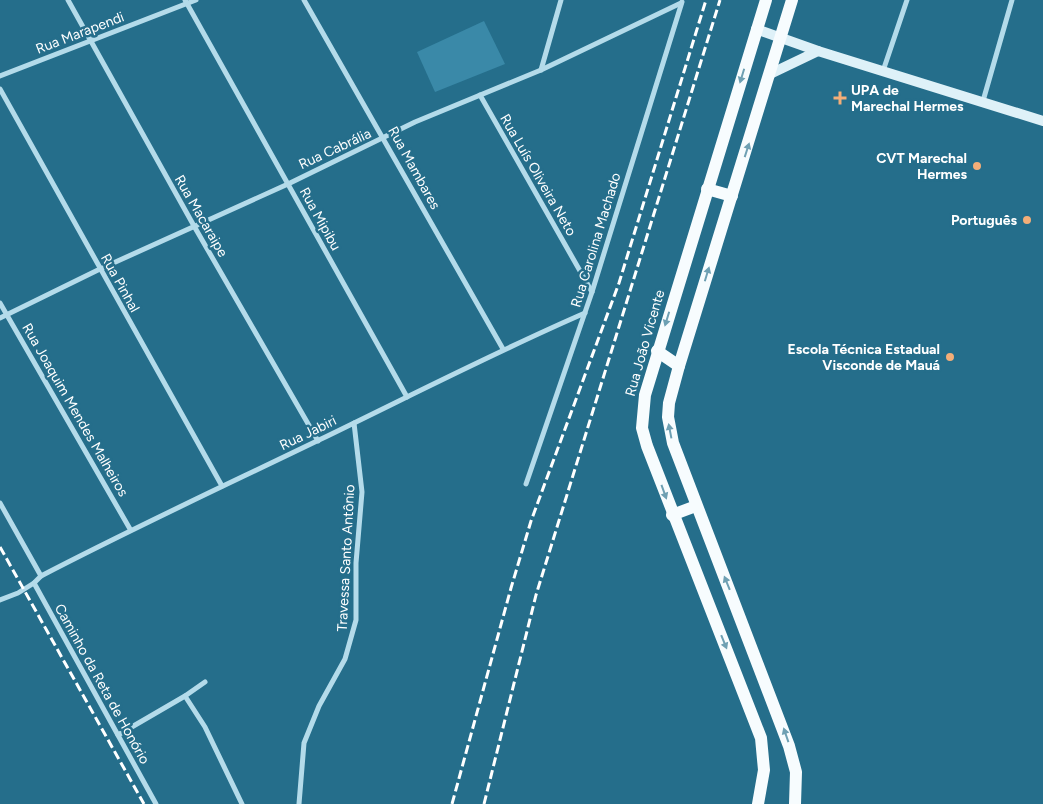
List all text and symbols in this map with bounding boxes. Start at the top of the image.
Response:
street label: Rua Marapendi [33,8,127,58]
one-way arrow [737,69,745,84]
place label: UPA de Marechal Hermes [851,82,964,115]
marker: UPA de Marechal Hermes [833,91,847,105]
street label: Rua Luís Oliveira Neto [496,111,580,239]
street label: Rua Mambares [384,124,444,212]
street label: Rua Cabrália [296,125,374,173]
one-way arrow [743,142,751,157]
place label: CVT Marechal Hermes [876,150,967,183]
marker: CVT Marechal Hermes [971,160,983,172]
street label: Rua Carolina Machado [567,171,625,309]
street label: Rua Macaraipe [171,172,232,260]
street label: Rua Mipibu [296,184,344,254]
place label: Português [951,212,1017,229]
marker: Português [1021,214,1033,226]
street label: Rua Pinhal [97,251,143,315]
one-way arrow [704,267,712,282]
street label: Rua João Vicente [622,287,668,398]
one-way arrow [663,311,671,326]
street label: Rua Joaquim Mendes Malheiros [18,320,132,500]
place label: Escola Técnica Estadual Visconde de Mauá [788,341,940,374]
marker: Escola Técnica Estadual Visconde de Mauá [944,351,956,363]
street label: Rua Jabiri [277,412,339,454]
one-way arrow [666,423,674,439]
street label: Travessa Santo Antônio [334,484,358,632]
one-way arrow [661,484,668,499]
one-way arrow [722,576,730,590]
street label: Caminho da Reta de Honório [51,601,153,767]
one-way arrow [721,635,728,650]
one-way arrow [781,727,789,742]

